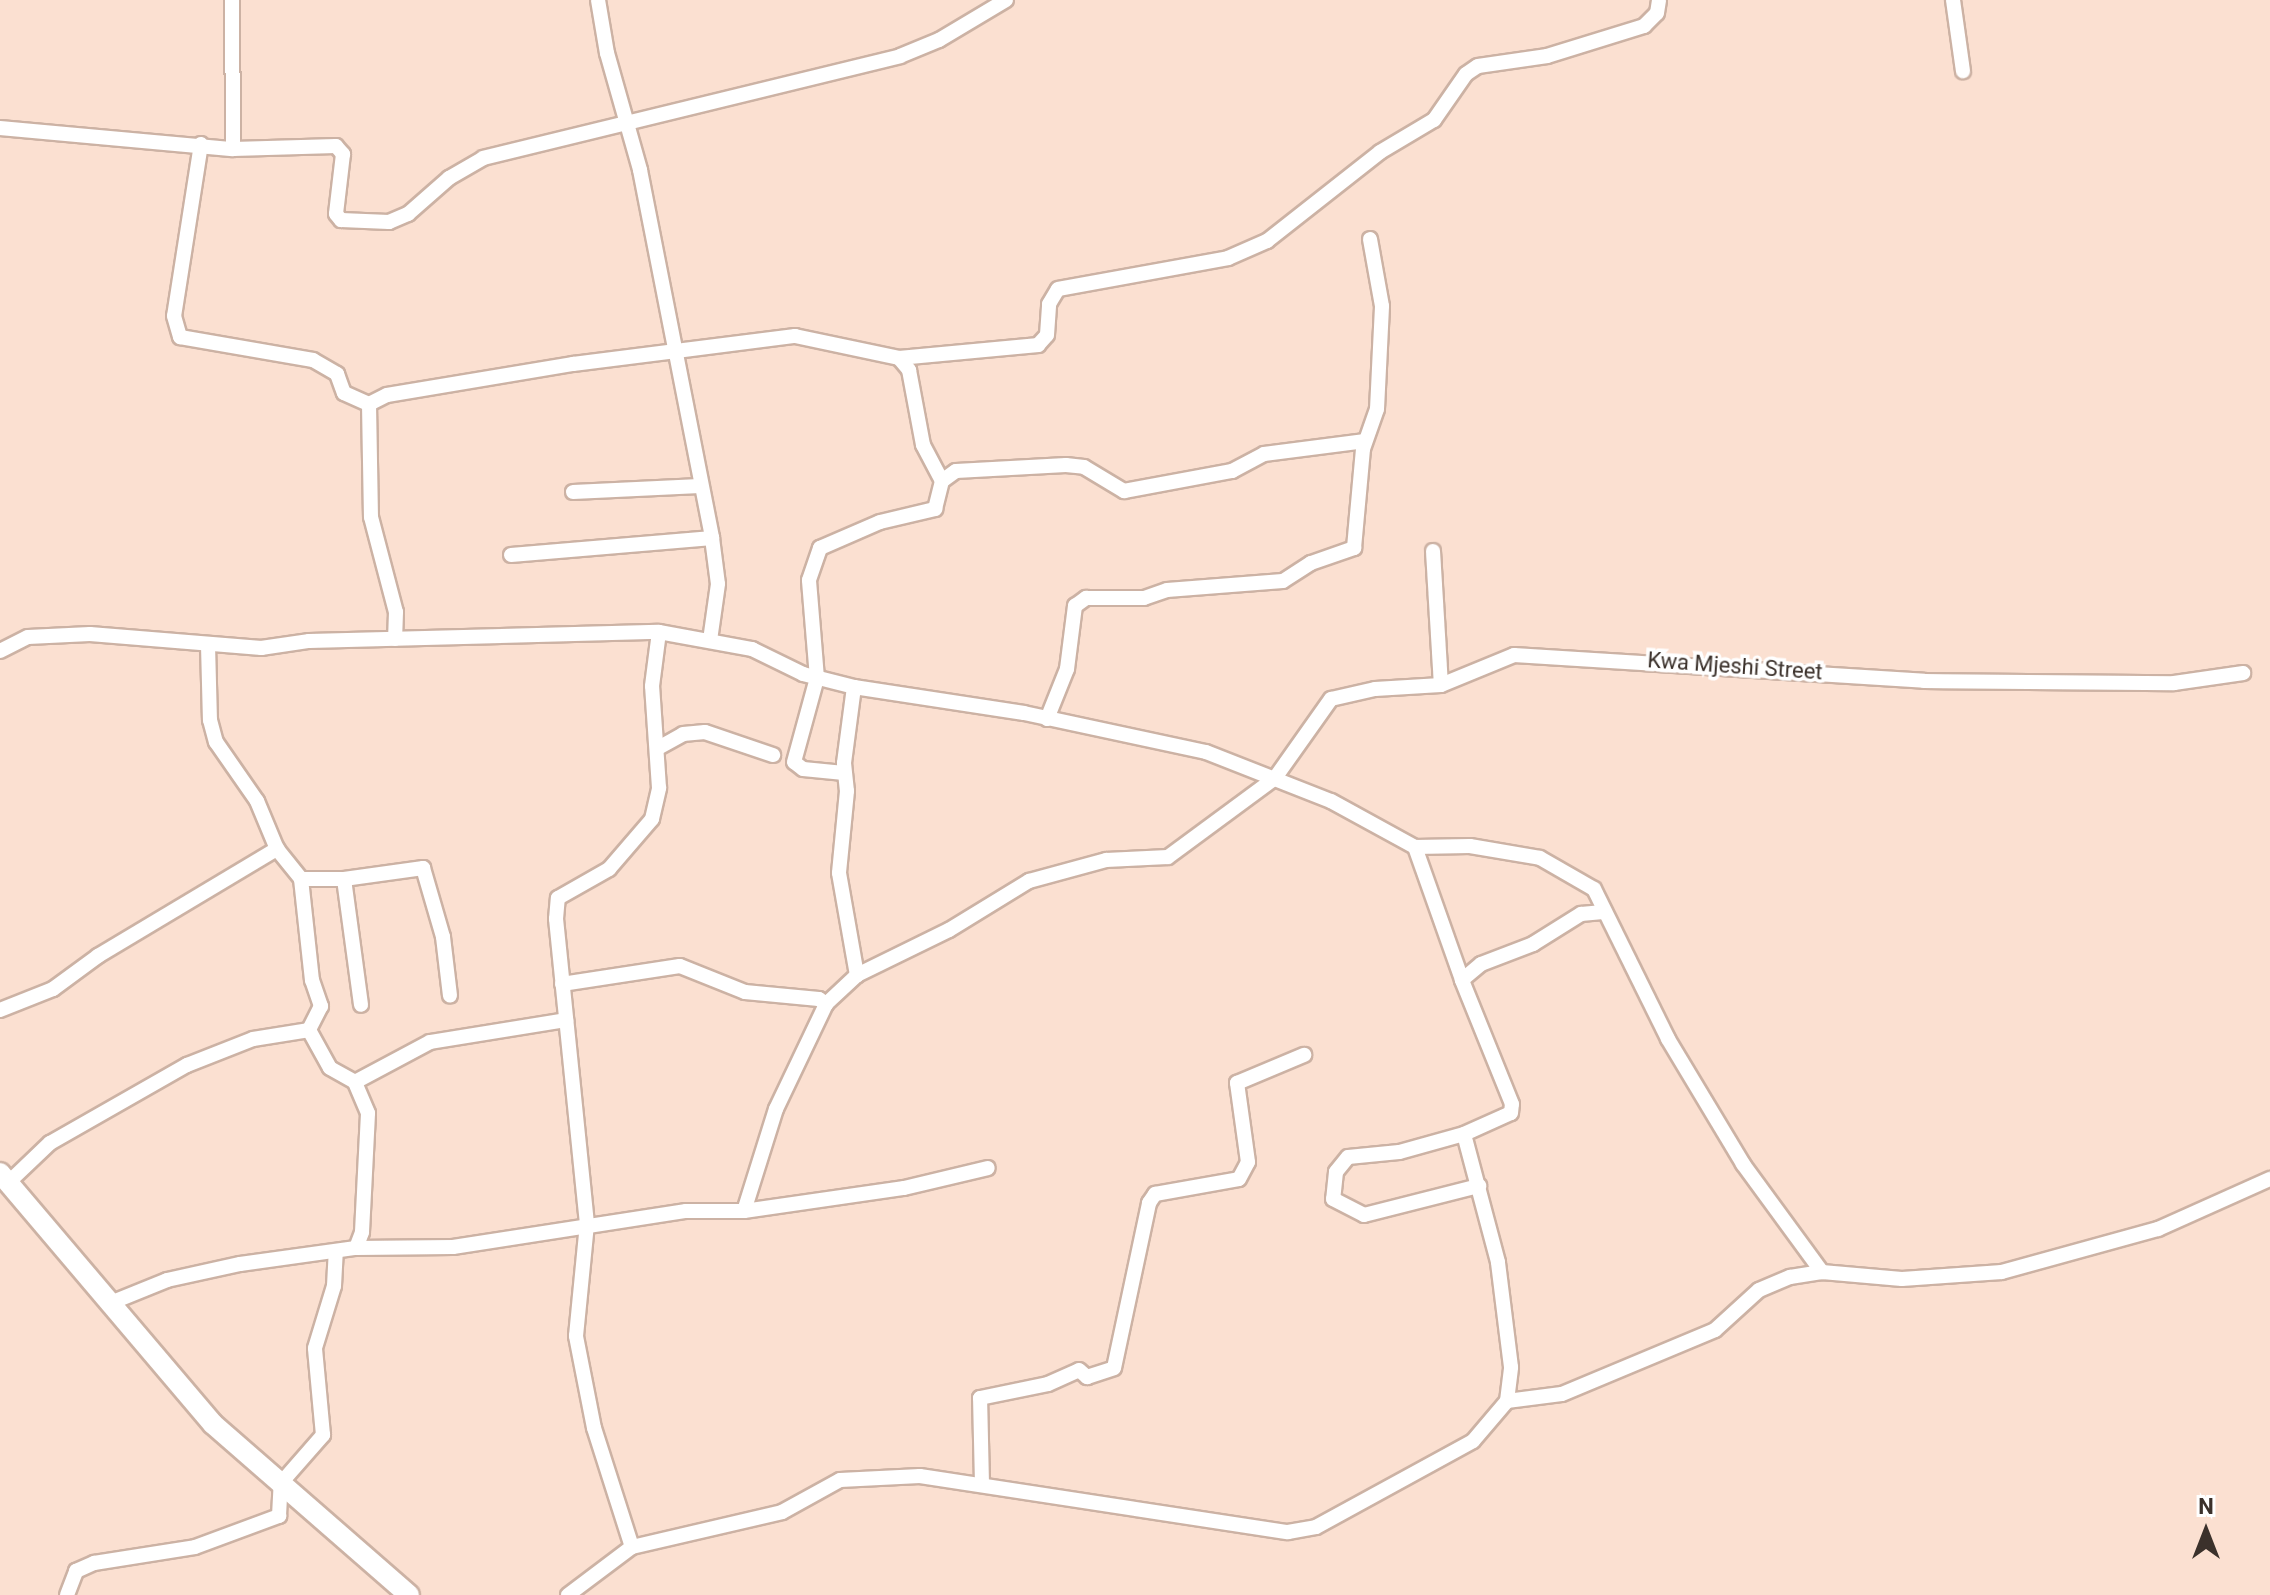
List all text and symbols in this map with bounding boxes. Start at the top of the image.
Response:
street label: Kwa Mjeshi Street [1647,647,1823,685]
north arrow [2166,1491,2246,1571]
text: N [2198,1494,2214,1519]

